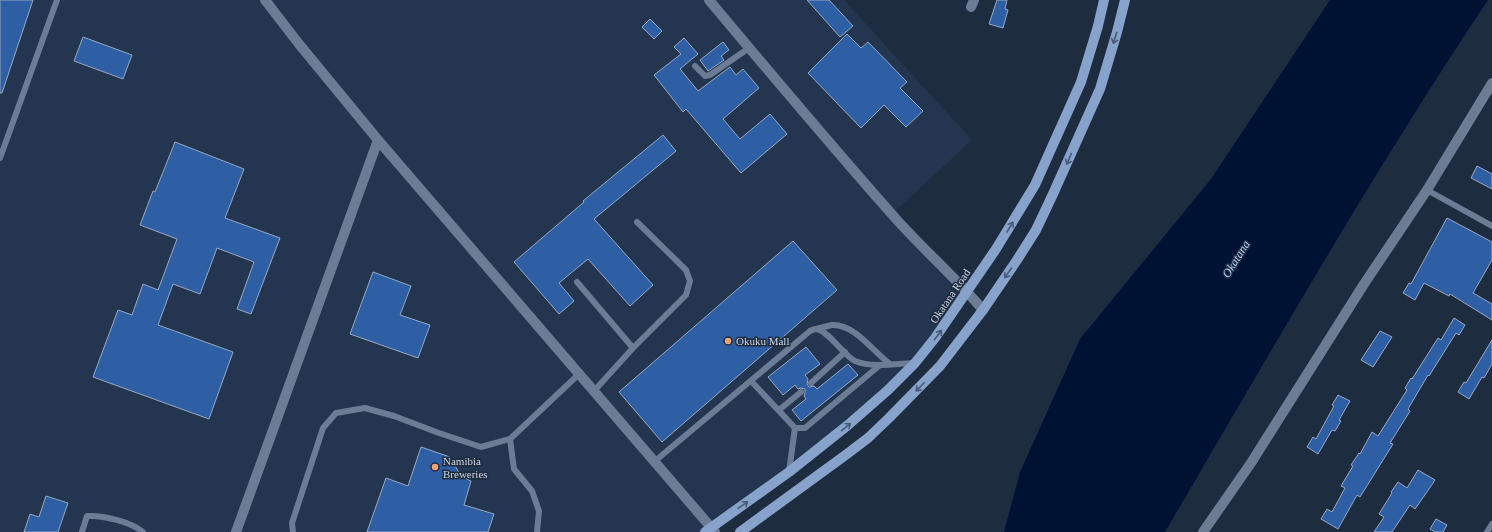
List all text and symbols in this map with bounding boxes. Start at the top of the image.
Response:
one-way arrow [1111,31,1118,44]
one-way arrow [1065,153,1072,165]
one-way arrow [1006,221,1014,233]
water label: Okatana [1219,238,1253,280]
street label: Okatana Road [928,266,973,325]
one-way arrow [1003,268,1012,279]
one-way arrow [934,329,942,340]
place label: Okuku Mall [736,335,789,347]
marker: Okuku Mall [723,336,733,346]
one-way arrow [915,382,925,392]
one-way arrow [841,422,852,431]
place label: Namibia Breweries [443,455,488,480]
marker: Namibia Breweries [430,462,440,472]
one-way arrow [737,501,748,509]

